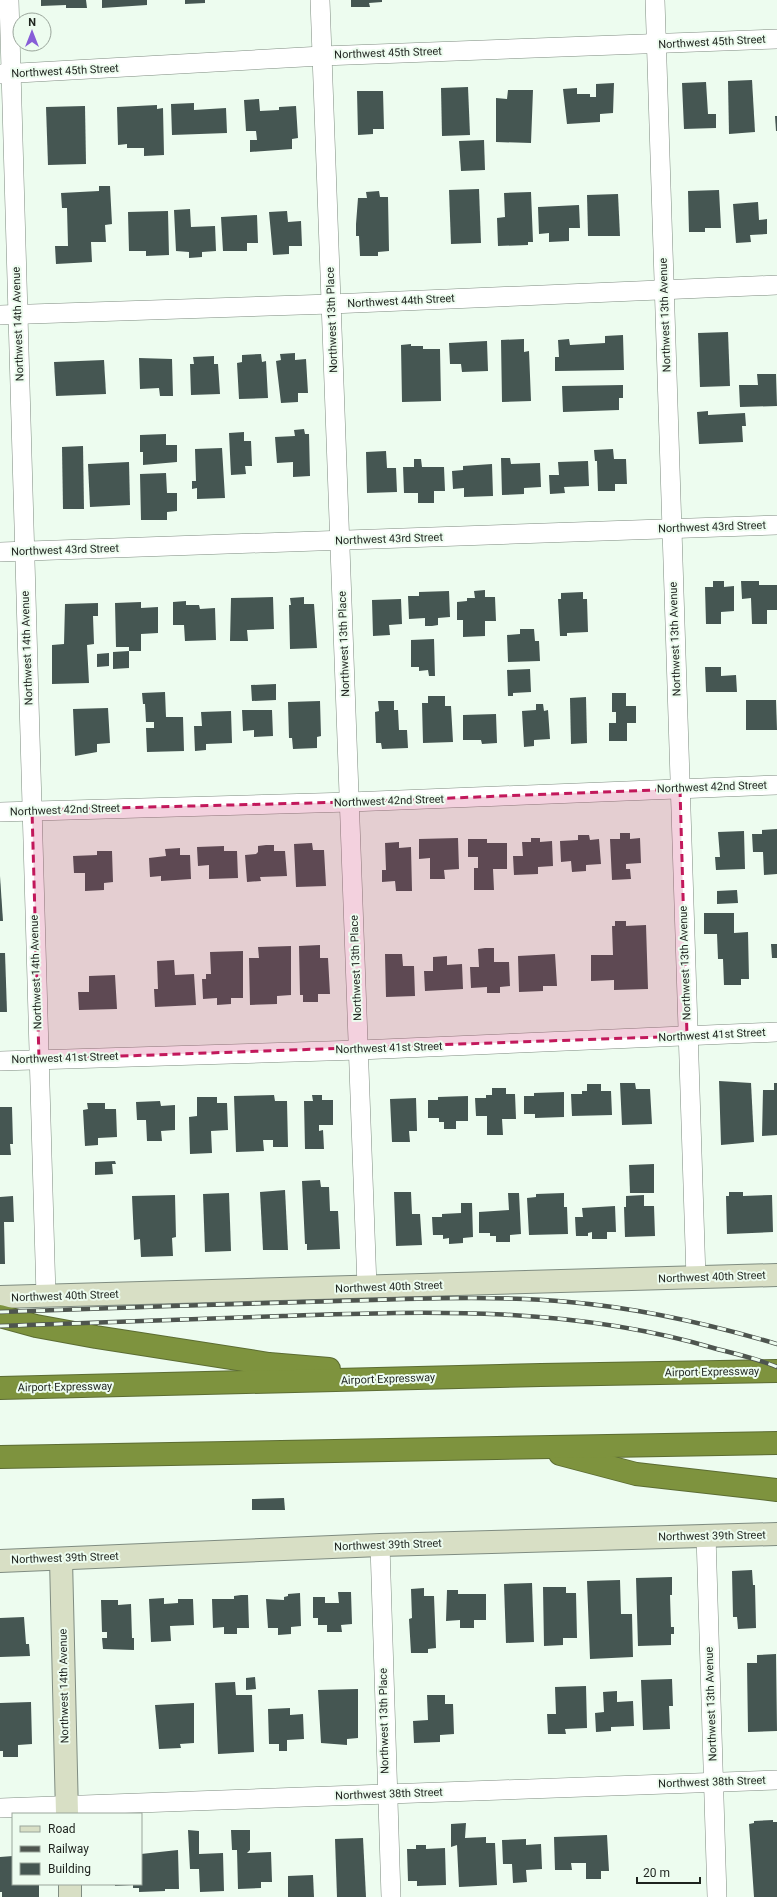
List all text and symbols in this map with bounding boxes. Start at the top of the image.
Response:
north arrow [12,12,52,52]
text: N [28,16,36,29]
street label: Northwest 45th Street [658,33,766,51]
street label: Northwest 45th Street [334,45,442,61]
street label: Northwest 45th Street [11,62,119,80]
street label: Northwest 13th Avenue [656,257,673,372]
street label: Northwest 14th Avenue [9,266,26,381]
street label: Northwest 13th Place [324,267,340,373]
street label: Northwest 44th Street [347,292,455,310]
street label: Northwest 43rd Street [658,519,767,535]
street label: Northwest 43rd Street [335,531,444,547]
street label: Northwest 43rd Street [11,542,120,558]
street label: Northwest 13th Avenue [666,581,683,696]
street label: Northwest 14th Avenue [18,590,35,705]
street label: Northwest 13th Place [336,591,352,697]
street label: Northwest 42nd Street [657,779,768,795]
street label: Northwest 42nd Street [334,793,445,809]
street label: Northwest 42nd Street [10,802,121,818]
street label: Northwest 13th Avenue [676,905,693,1020]
street label: Northwest 14th Avenue [27,914,44,1029]
street label: Northwest 13th Place [348,915,364,1021]
street label: Northwest 41st Street [658,1026,766,1044]
street label: Northwest 41st Street [335,1040,443,1056]
street label: Northwest 41st Street [11,1050,119,1066]
street label: Northwest 40th Street [658,1269,766,1285]
street label: Northwest 40th Street [335,1279,443,1295]
street label: Northwest 40th Street [11,1288,119,1304]
street label: Airport Expressway [665,1365,760,1379]
street label: Airport Expressway [341,1371,436,1387]
street label: Airport Expressway [18,1380,113,1394]
street label: Northwest 39th Street [658,1529,766,1543]
street label: Northwest 39th Street [334,1537,442,1553]
street label: Northwest 39th Street [11,1550,119,1566]
street label: Northwest 14th Avenue [56,1628,71,1743]
street label: Northwest 13th Avenue [702,1646,719,1761]
street label: Northwest 13th Place [377,1668,391,1774]
street label: Northwest 38th Street [658,1774,766,1790]
street label: Northwest 38th Street [335,1786,443,1802]
legend [12,1813,142,1885]
text: Road [48,1822,76,1836]
text: Railway [48,1842,89,1856]
scale bar [637,1859,700,1885]
text: Building [48,1862,91,1876]
text: 20 m [643,1866,670,1880]

